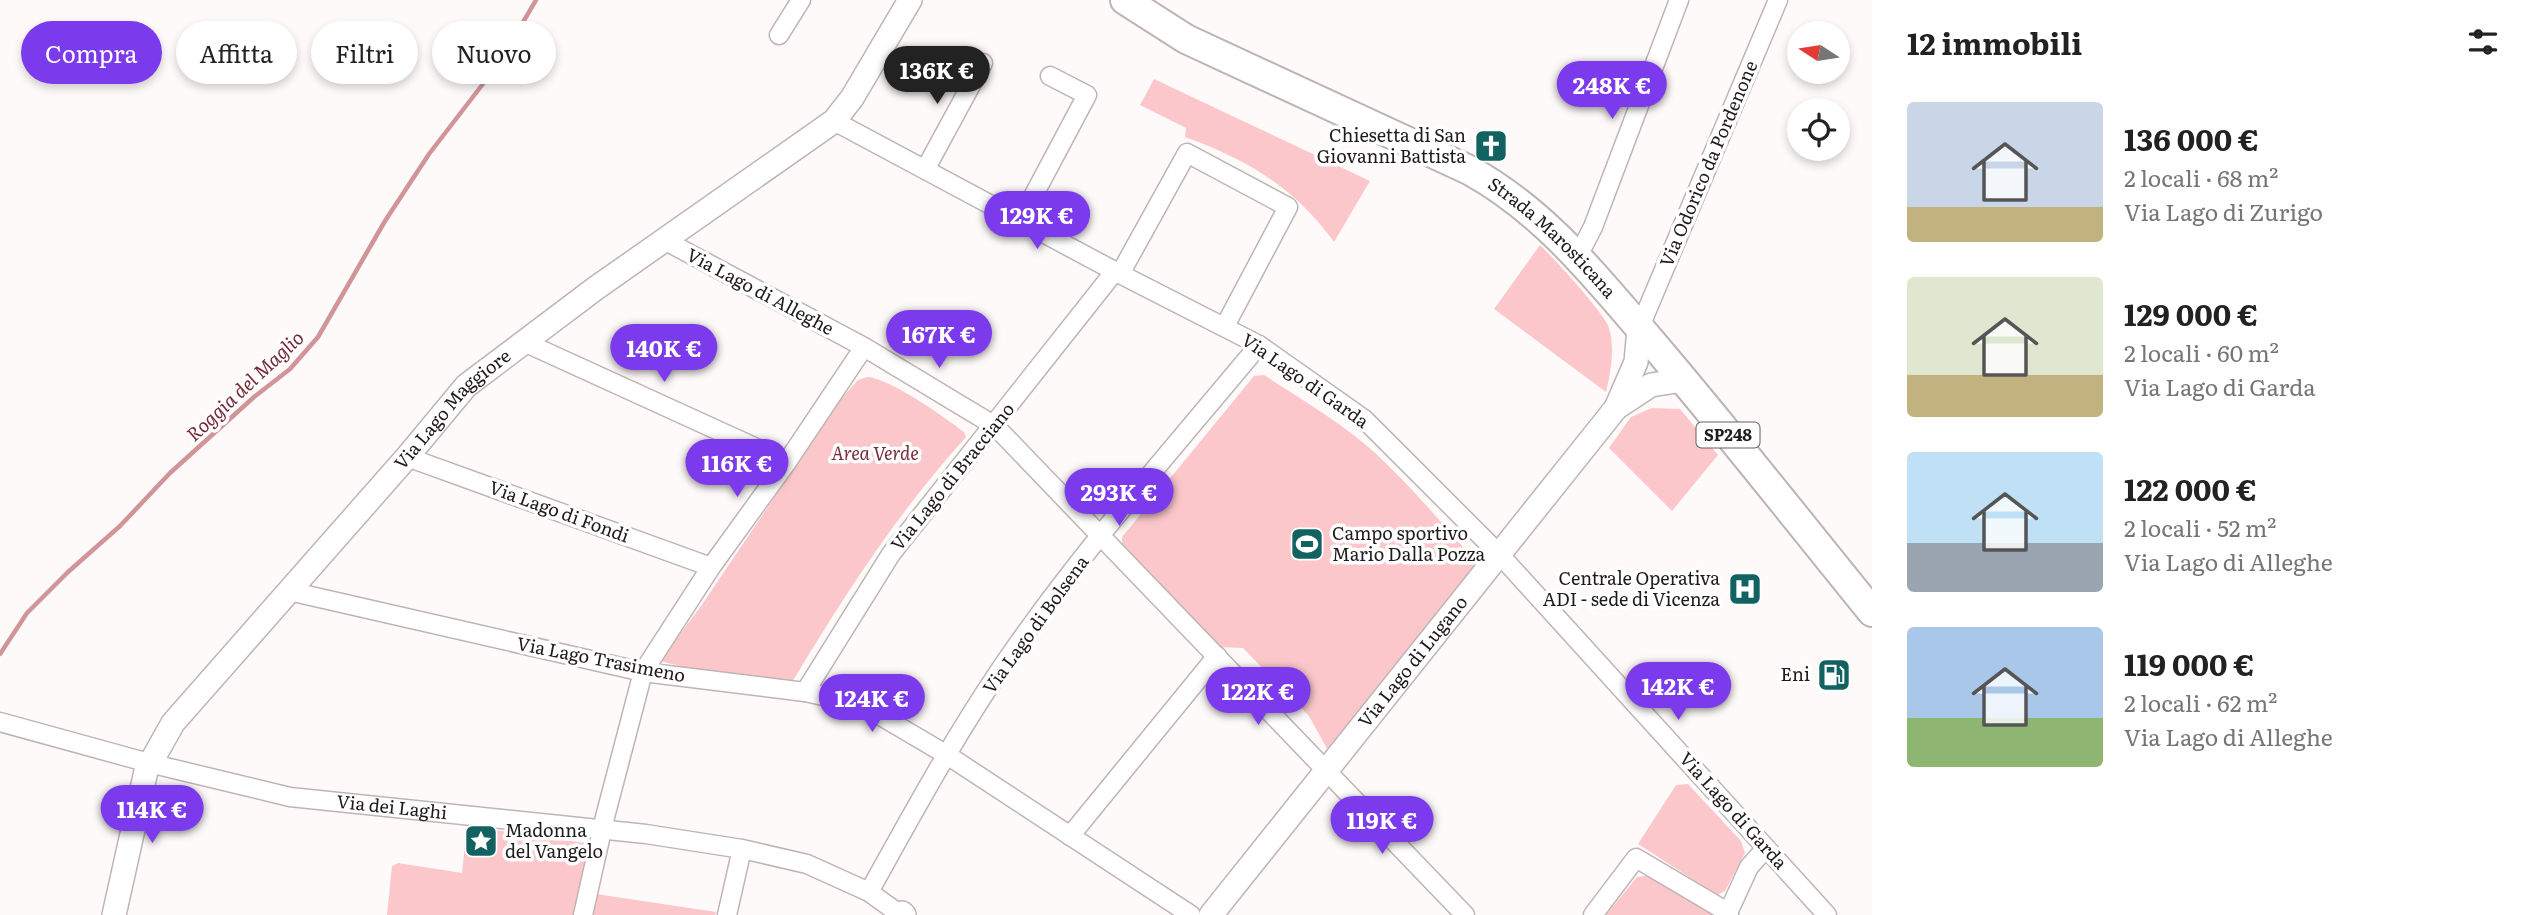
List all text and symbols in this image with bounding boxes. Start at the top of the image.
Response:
text: 12 immobili [1907,20,2082,64]
chip: Compra [21,21,162,84]
chip: Affitta [176,21,297,84]
chip: Filtri [311,21,418,84]
chip: Nuovo [432,21,556,84]
north arrow [1787,21,1850,84]
map controls [1787,21,1850,161]
icon: filters [2464,23,2502,61]
pin: 136K € [880,46,994,106]
text: 136K € [900,52,974,86]
street label: Via Odorico da Pordenone [1652,56,1763,271]
pin: 248K € [1555,61,1669,121]
text: 248K € [1573,67,1651,101]
button: locate [1787,98,1850,161]
text: 136 000 € [2124,116,2259,160]
place label: Chiesetta di San Giovanni Battista [1317,121,1466,169]
church icon: Chiesetta di San Giovanni Battista [1472,127,1510,165]
icon: home [1963,130,2047,214]
text: 2 locali · 68 m² [2124,160,2278,194]
street label: Strada Marosticana [1483,170,1624,304]
pin: 129K € [980,191,1094,251]
text: Via Lago di Zurigo [2124,194,2323,228]
text: 129K € [1000,197,1074,231]
street label: Via Lago di Alleghe [682,240,839,341]
text: 129 000 € [2124,291,2258,335]
icon: home [1963,305,2047,389]
pin: 167K € [882,310,996,370]
text: 167K € [902,316,976,350]
water label: Roggia del Maglio [179,323,309,447]
pin: 140K € [607,324,721,384]
street label: Via Lago di Garda [1237,326,1375,434]
text: 140K € [626,330,702,364]
text: 2 locali · 60 m² [2124,335,2279,369]
street label: Via Lago Maggiore [387,342,516,475]
text: Via Lago di Garda [2124,369,2316,403]
street label: Via Lago di Bracciano [884,396,1020,556]
road number: SP248 [1696,422,1760,448]
park label: Area Verde [831,439,919,466]
pin: 116K € [680,440,794,499]
text: 116K € [701,445,773,479]
text: 122 000 € [2124,466,2257,510]
pin: 293K € [1062,468,1176,528]
street label: Via Lago di Fondi [486,473,633,548]
text: 293K € [1081,474,1157,508]
icon: home [1963,480,2047,564]
text: 2 locali · 52 m² [2124,510,2276,544]
place label: Campo sportivo Mario Dalla Pozza [1332,519,1485,567]
sports icon: Campo sportivo Mario Dalla Pozza [1288,525,1326,563]
text: Via Lago di Alleghe [2124,544,2333,578]
street label: Via Lago di Bolsena [975,549,1094,699]
place label: Centrale Operativa ADI - sede di Vicenza [1543,564,1720,612]
hospital icon: Centrale Operativa ADI - sede di Vicenza [1726,570,1764,608]
street label: Via Lago di Lugano [1351,589,1473,733]
street label: Via Lago Trasimeno [515,629,688,688]
text: 119 000 € [2124,641,2254,685]
icon: home [1963,655,2047,739]
fuel station icon: Eni [1815,656,1853,694]
place label: Eni [1781,660,1810,687]
pin: 142K € [1621,662,1735,722]
pin: 122K € [1201,668,1315,727]
text: 142K € [1641,668,1715,702]
text: 122K € [1222,673,1294,707]
pin: 124K € [815,674,929,734]
text: 124K € [835,680,909,714]
text: 2 locali · 62 m² [2124,685,2277,719]
text: Via Lago di Alleghe [2124,719,2333,753]
street label: Via Lago di Garda [1674,745,1795,875]
pin: 114K € [95,786,209,845]
street label: Via dei Laghi [335,787,449,825]
text: 114K € [117,791,187,825]
pin: 119K € [1325,796,1439,856]
text: 119K € [1347,802,1417,836]
place label: Madonna del Vangelo [505,816,603,864]
place icon: Madonna del Vangelo [462,822,500,860]

